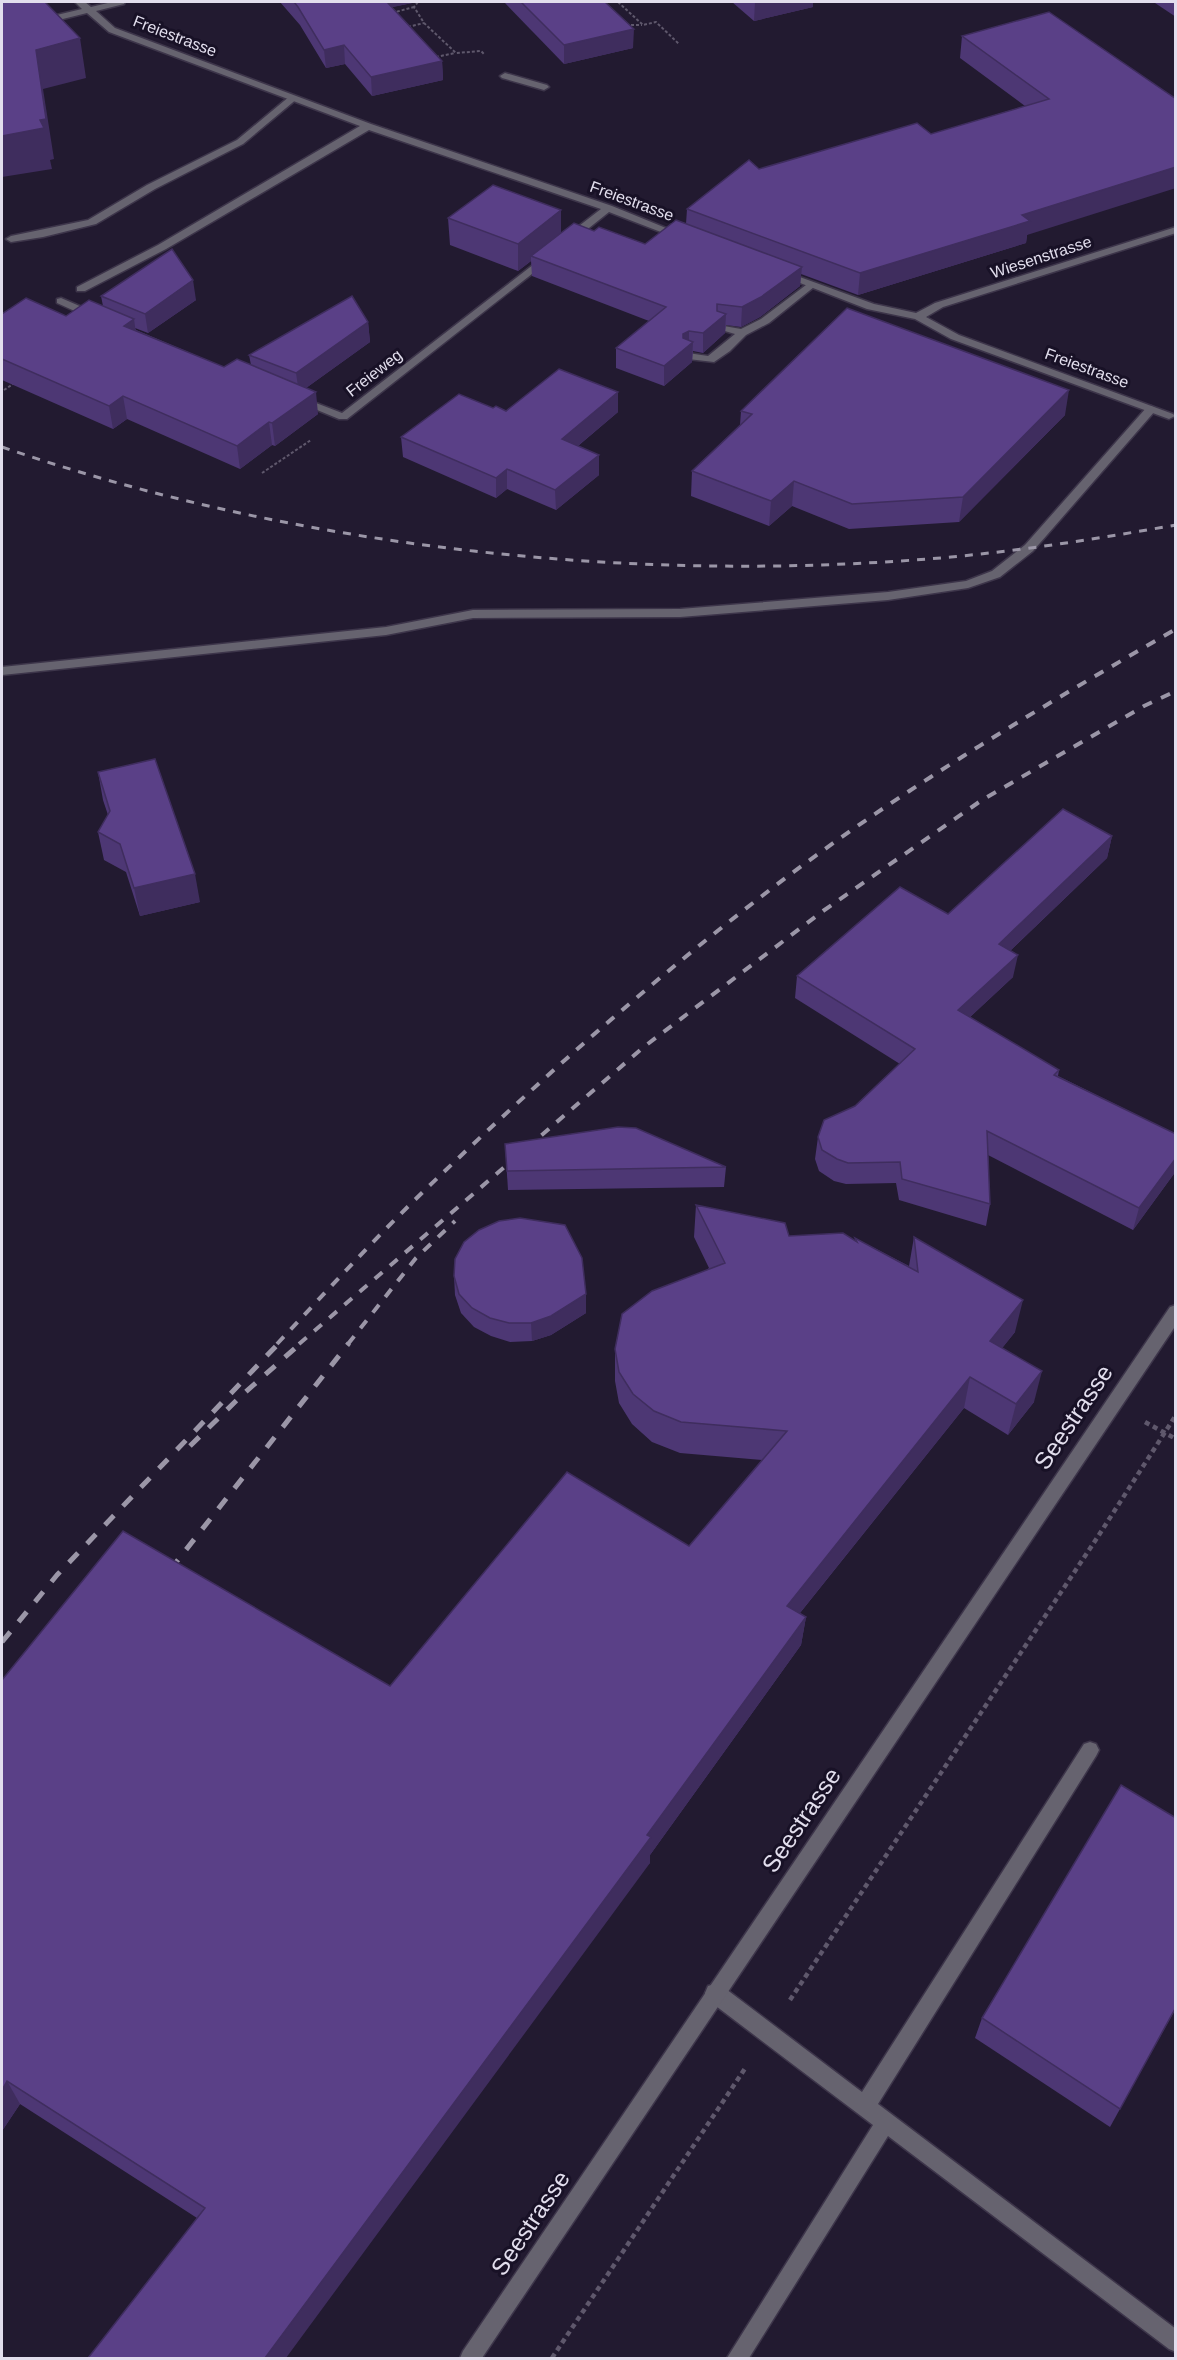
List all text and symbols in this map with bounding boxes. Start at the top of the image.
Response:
street label: Freiestrasse [131,12,219,60]
street label: Freiestrasse [588,178,676,224]
street label: Wiesenstrasse [988,233,1094,281]
street label: Freiestrasse [1043,345,1131,391]
street label: Freieweg [343,346,405,400]
street label: Seestrasse [1028,1360,1118,1474]
street label: Seestrasse [756,1763,846,1877]
street label: Seestrasse [485,2166,575,2280]

